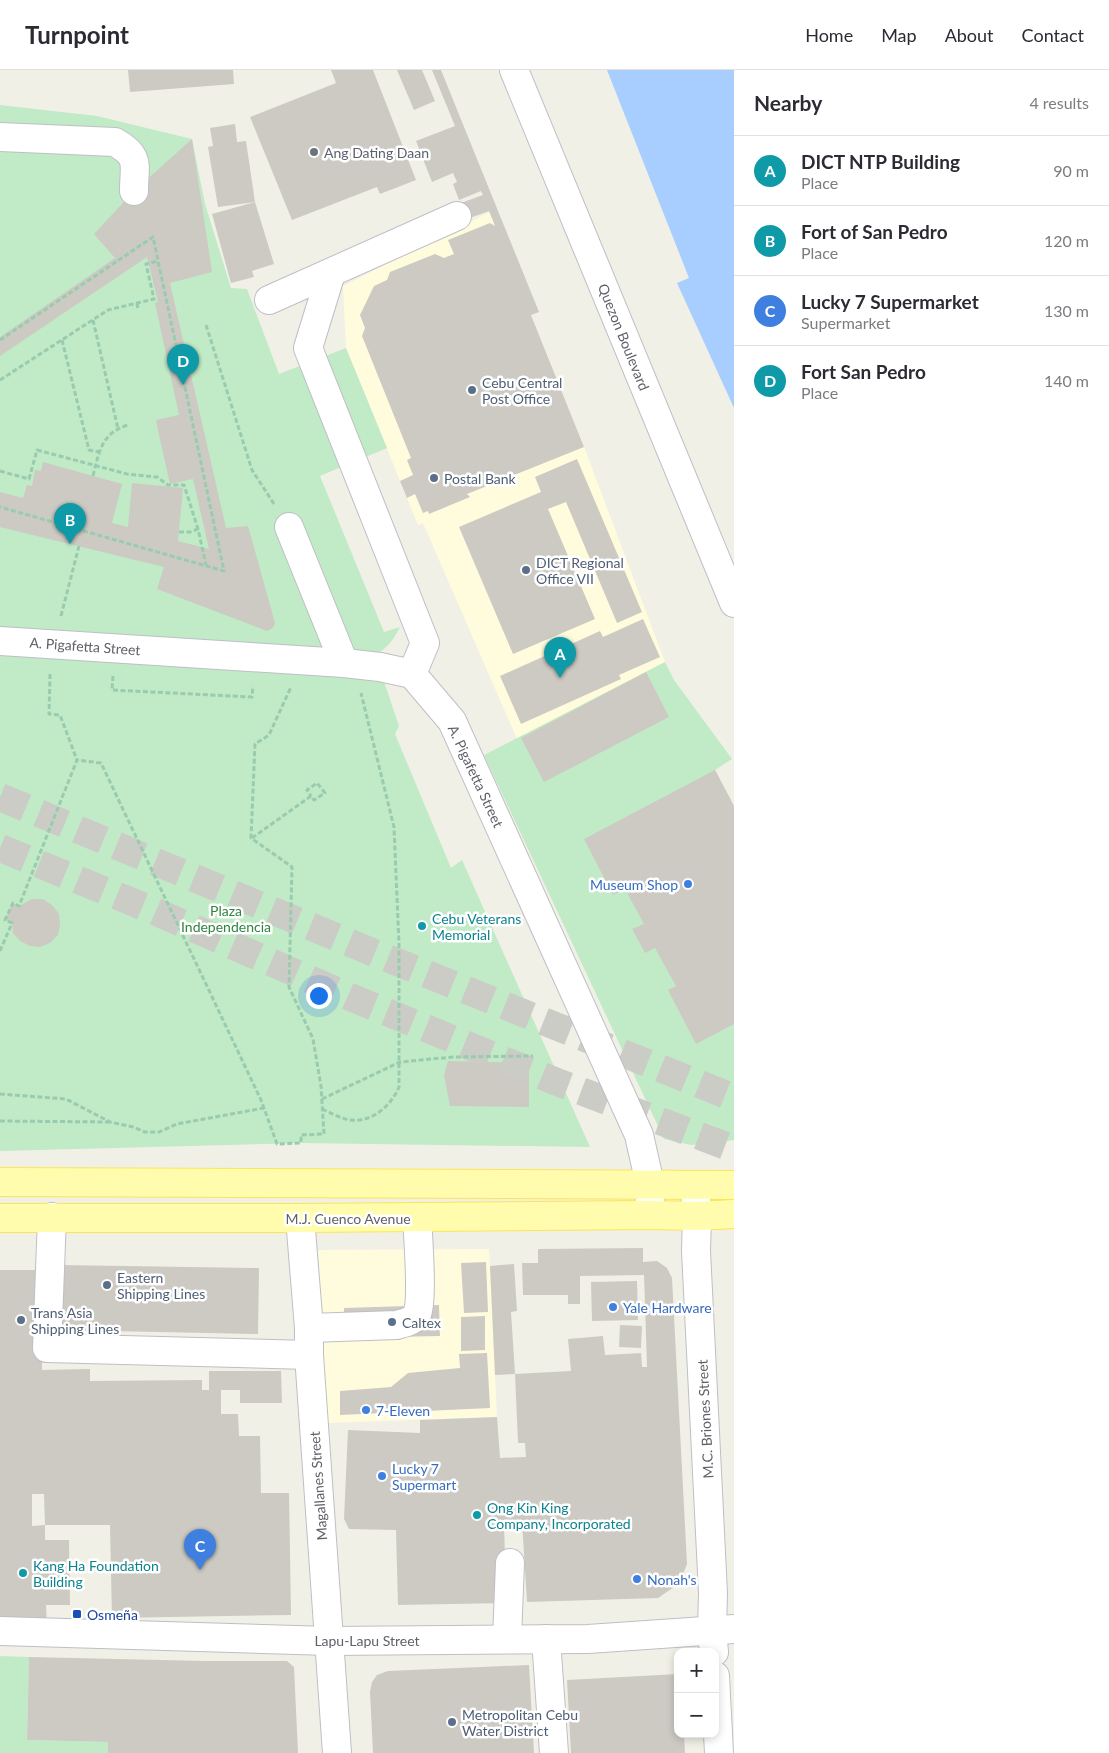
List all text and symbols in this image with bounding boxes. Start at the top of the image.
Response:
text: Turnpoint [25,20,129,49]
text: Home [805,24,853,46]
text: Map [881,24,917,46]
text: About [945,24,994,46]
text: Contact [1022,24,1084,46]
text: Nearby [754,90,822,115]
text: 4 results [1029,93,1089,112]
place label: Ang Dating Daan [324,144,429,161]
marker: Ang Dating Daan [308,146,320,158]
text: DICT NTP Building [801,150,960,173]
text: A [764,161,776,180]
text: 90 m [1053,161,1089,180]
text: Place [801,173,838,192]
text: Fort of San Pedro [801,220,948,243]
text: B [765,231,775,250]
text: 120 m [1044,231,1089,250]
text: Place [801,243,838,262]
street label: Quezon Boulevard [595,281,653,393]
text: Lucky 7 Supermarket [801,290,979,313]
text: C [765,301,775,320]
text: 130 m [1044,301,1089,320]
text: Supermarket [801,313,890,332]
pin: D [167,344,199,385]
text: Fort San Pedro [801,360,926,383]
text: D [764,371,776,390]
text: 140 m [1044,371,1089,390]
place label: Cebu Central Post Office [482,374,562,407]
text: Place [801,383,838,402]
marker: Cebu Central Post Office [466,384,478,396]
place label: Postal Bank [444,470,517,487]
marker: Postal Bank [428,472,440,484]
pin: B [54,503,86,544]
place label: DICT Regional Office VII [536,554,624,587]
marker: DICT Regional Office VII [520,564,532,576]
street label: A. Pigafetta Street [29,634,141,658]
pin: A [544,637,576,678]
street label: A. Pigafetta Street [445,722,507,830]
place label: Museum Shop [590,876,678,893]
marker: Museum Shop [682,878,694,890]
park label: Plaza Independencia [181,902,271,935]
place label: Cebu Veterans Memorial [432,910,521,943]
marker: Cebu Veterans Memorial [416,920,428,932]
your location [306,983,332,1009]
street label: M.J. Cuenco Avenue [285,1210,411,1227]
place label: Eastern Shipping Lines [117,1269,205,1302]
marker: Eastern Shipping Lines [101,1279,113,1291]
place label: Yale Hardware [623,1299,712,1316]
marker: Yale Hardware [607,1301,619,1313]
place label: Trans Asia Shipping Lines [31,1304,119,1337]
marker: Trans Asia Shipping Lines [15,1314,27,1326]
place label: Caltex [402,1314,441,1331]
marker: Caltex [386,1316,398,1328]
street label: M.C. Briones Street [693,1359,717,1479]
place label: 7-Eleven [376,1402,430,1419]
marker: 7-Eleven [360,1404,372,1416]
street label: Magallanes Street [306,1431,330,1541]
place label: Lucky 7 Supermart [392,1460,456,1493]
marker: Lucky 7 Supermart [376,1470,388,1482]
place label: Ong Kin King Company, Incorporated [487,1499,631,1532]
marker: Ong Kin King Company, Incorporated [471,1509,483,1521]
pin: C [184,1529,216,1570]
place label: Kang Ha Foundation Building [33,1557,159,1590]
marker: Kang Ha Foundation Building [17,1567,29,1579]
place label: Nonah's [647,1571,697,1588]
marker: Nonah's [631,1573,643,1585]
place label: Osmeña [87,1606,138,1623]
marker: Osmeña [71,1608,83,1620]
street label: Lapu-Lapu Street [314,1632,420,1649]
map controls [674,1648,719,1738]
button: + [674,1648,719,1693]
button: − [674,1693,719,1738]
place label: Metropolitan Cebu Water District [462,1706,578,1739]
marker: Metropolitan Cebu Water District [446,1716,458,1728]

